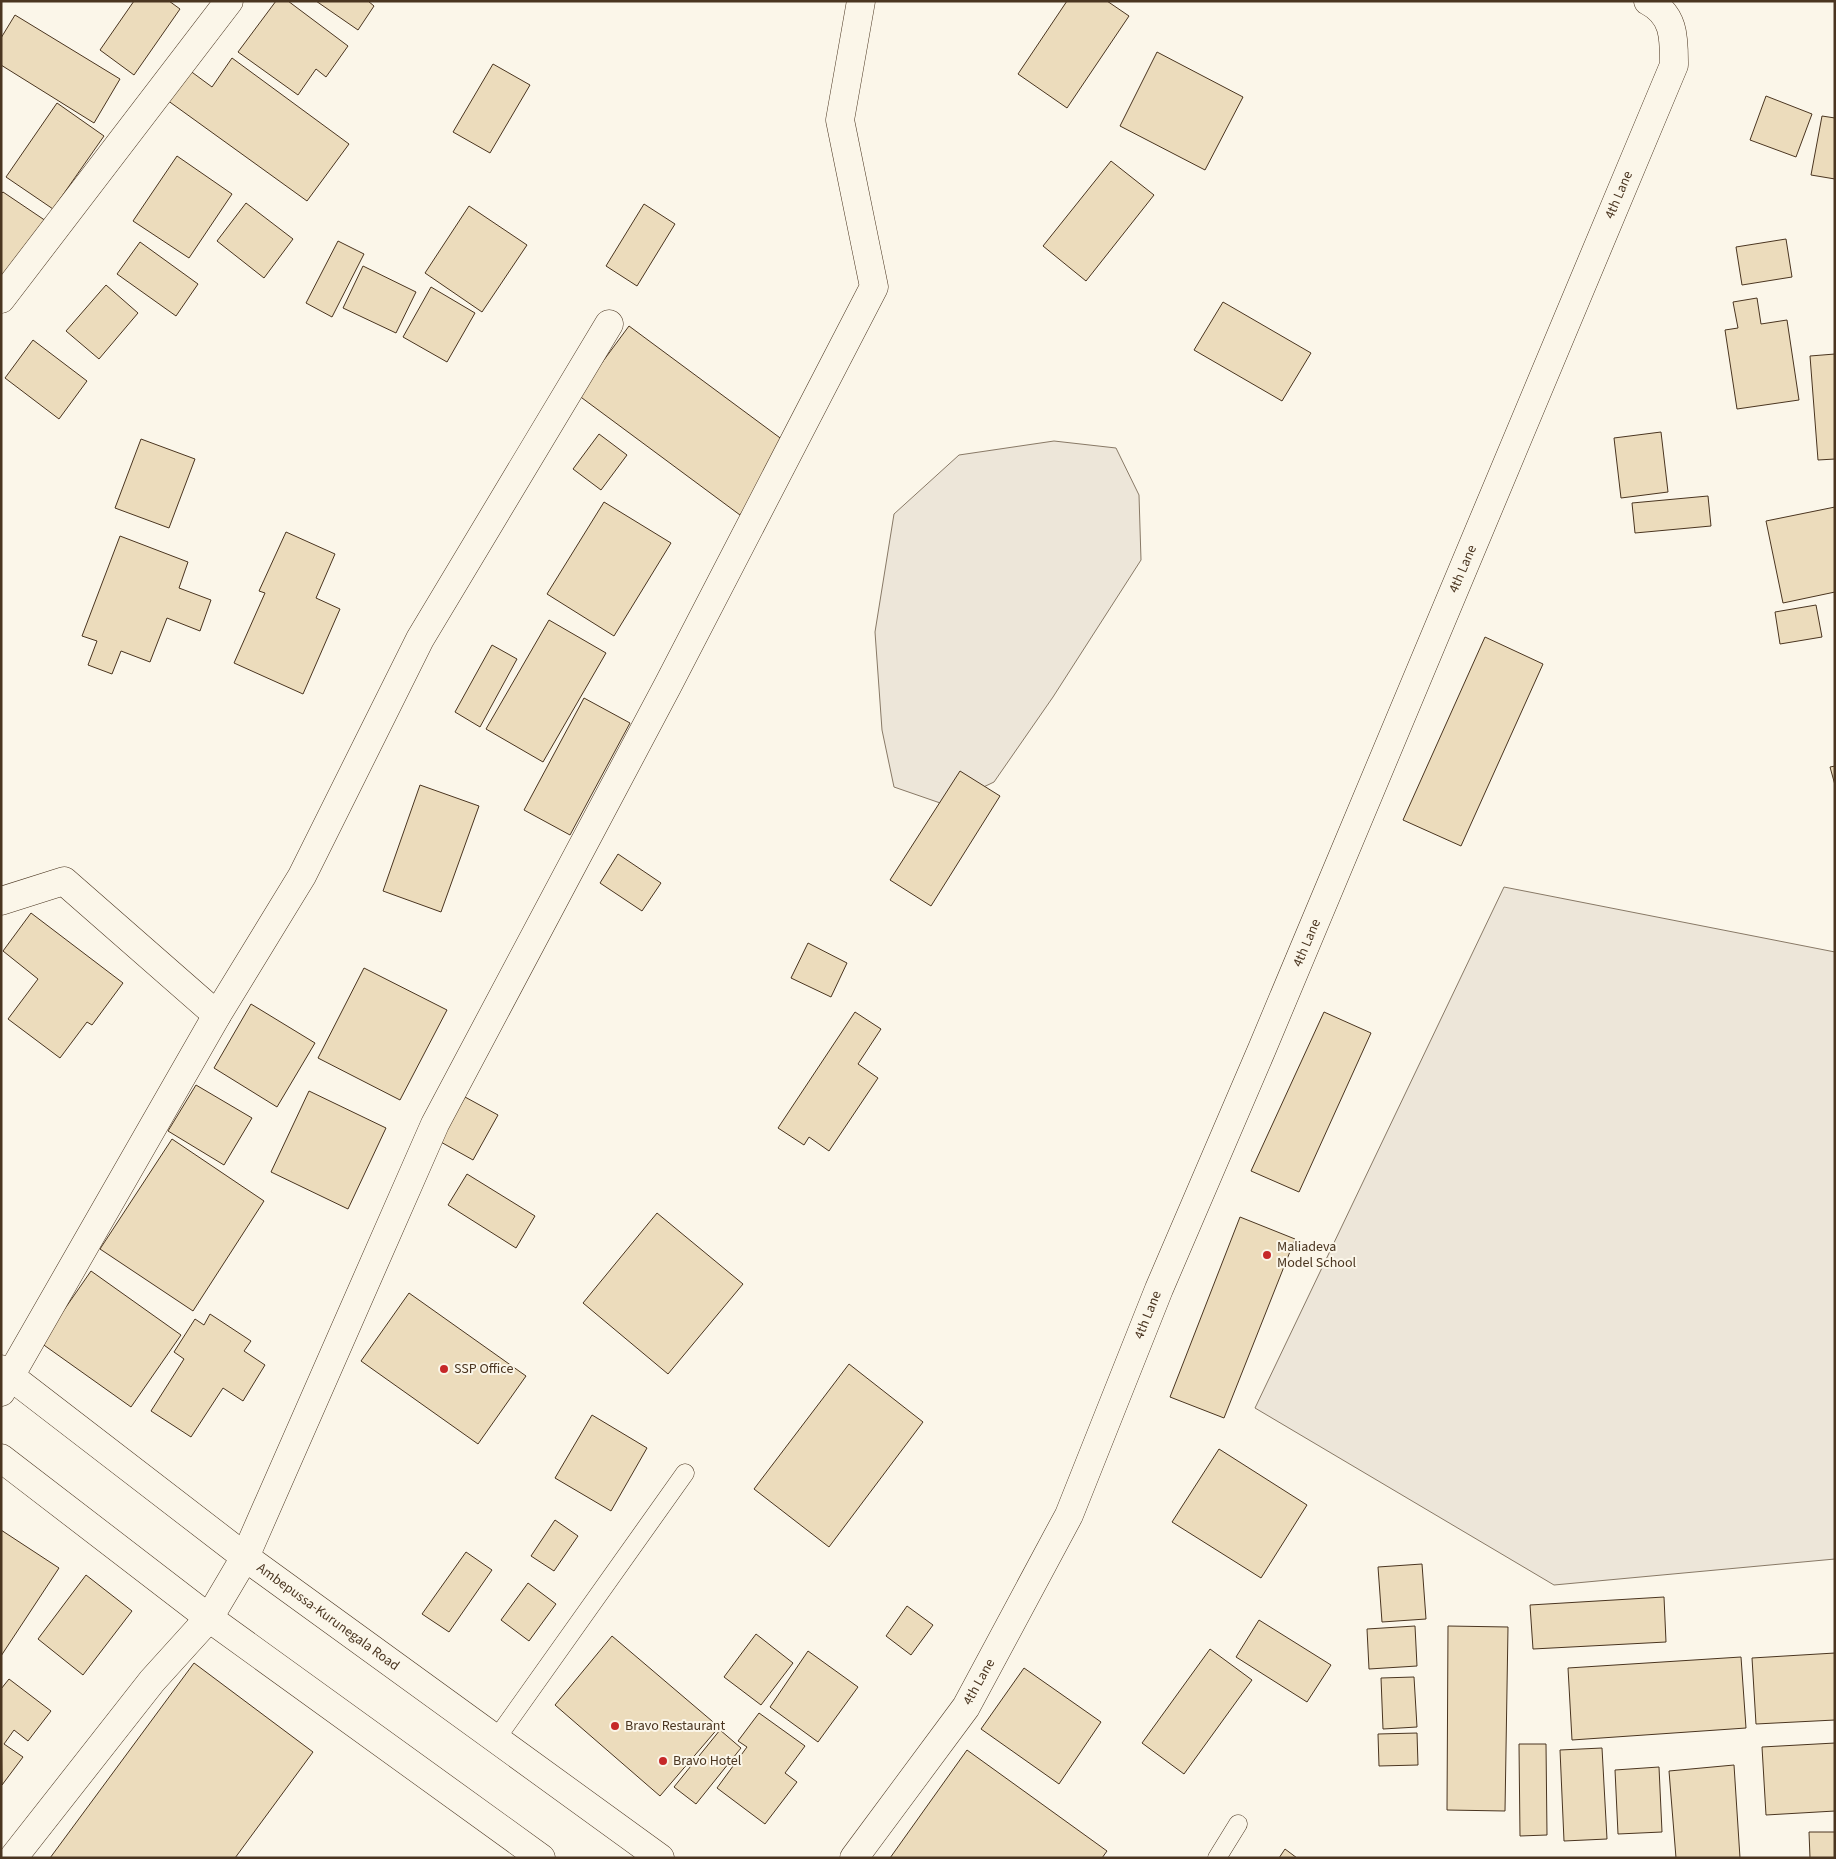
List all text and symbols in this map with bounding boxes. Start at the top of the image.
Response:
street label: 4th Lane [1600,168,1638,222]
street label: 4th Lane [1444,542,1482,596]
street label: 4th Lane [1288,916,1326,970]
place label: Maliadeva Model School [1277,1237,1357,1273]
marker: Maliadeva Model School [1261,1249,1273,1261]
street label: 4th Lane [1129,1288,1167,1342]
place label: SSP Office [454,1359,513,1379]
marker: SSP Office [438,1363,450,1375]
street label: Ambepussa-Kurunegala Road [252,1558,404,1676]
street label: 4th Lane [958,1655,1000,1709]
place label: Bravo Restaurant [625,1716,725,1736]
marker: Bravo Restaurant [609,1720,621,1732]
place label: Bravo Hotel [673,1751,742,1771]
marker: Bravo Hotel [657,1755,669,1767]

